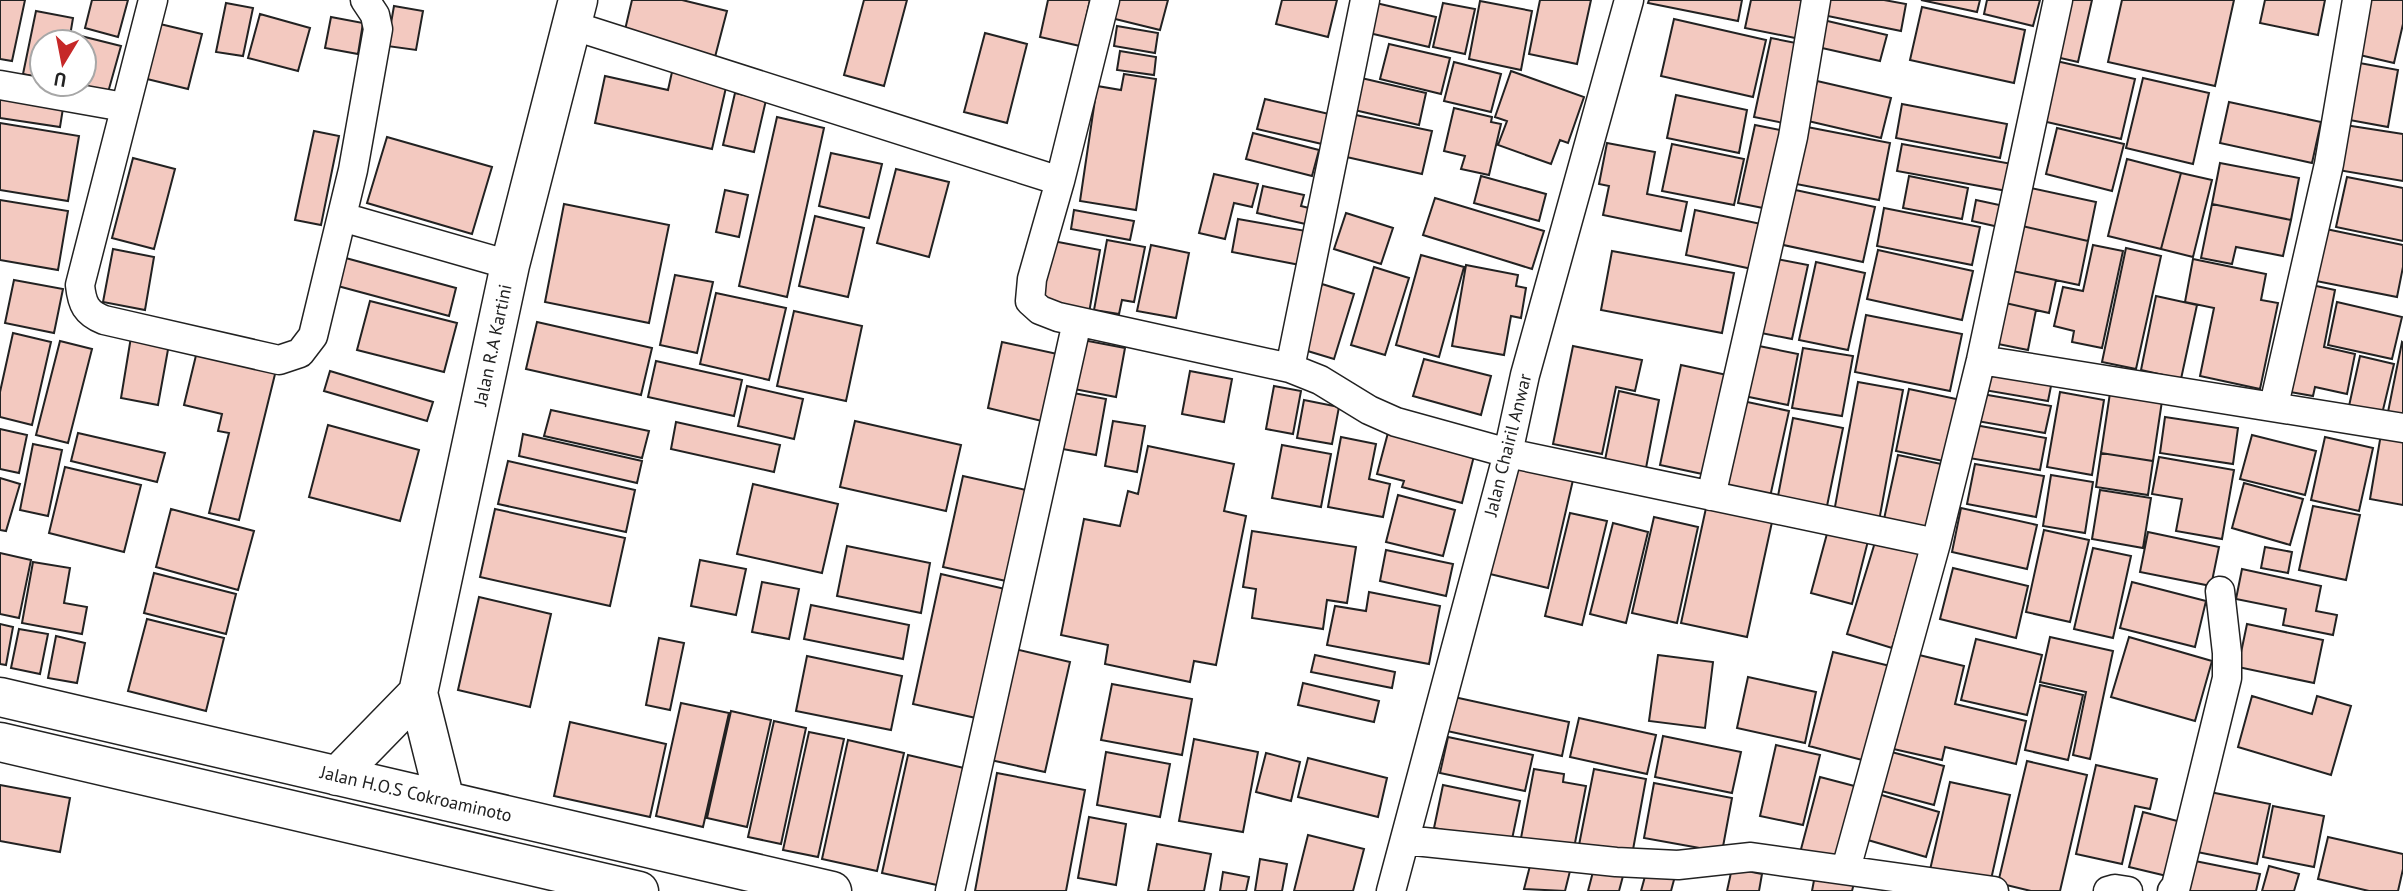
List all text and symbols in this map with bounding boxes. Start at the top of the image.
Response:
north arrow [28,28,98,98]
text: U [52,67,68,93]
street label: Jalan R.A Kartini [468,282,517,409]
street label: Jalan Chairil Anwar [1478,371,1536,519]
street label: Jalan H.O.S Cokroaminoto [317,760,514,827]

